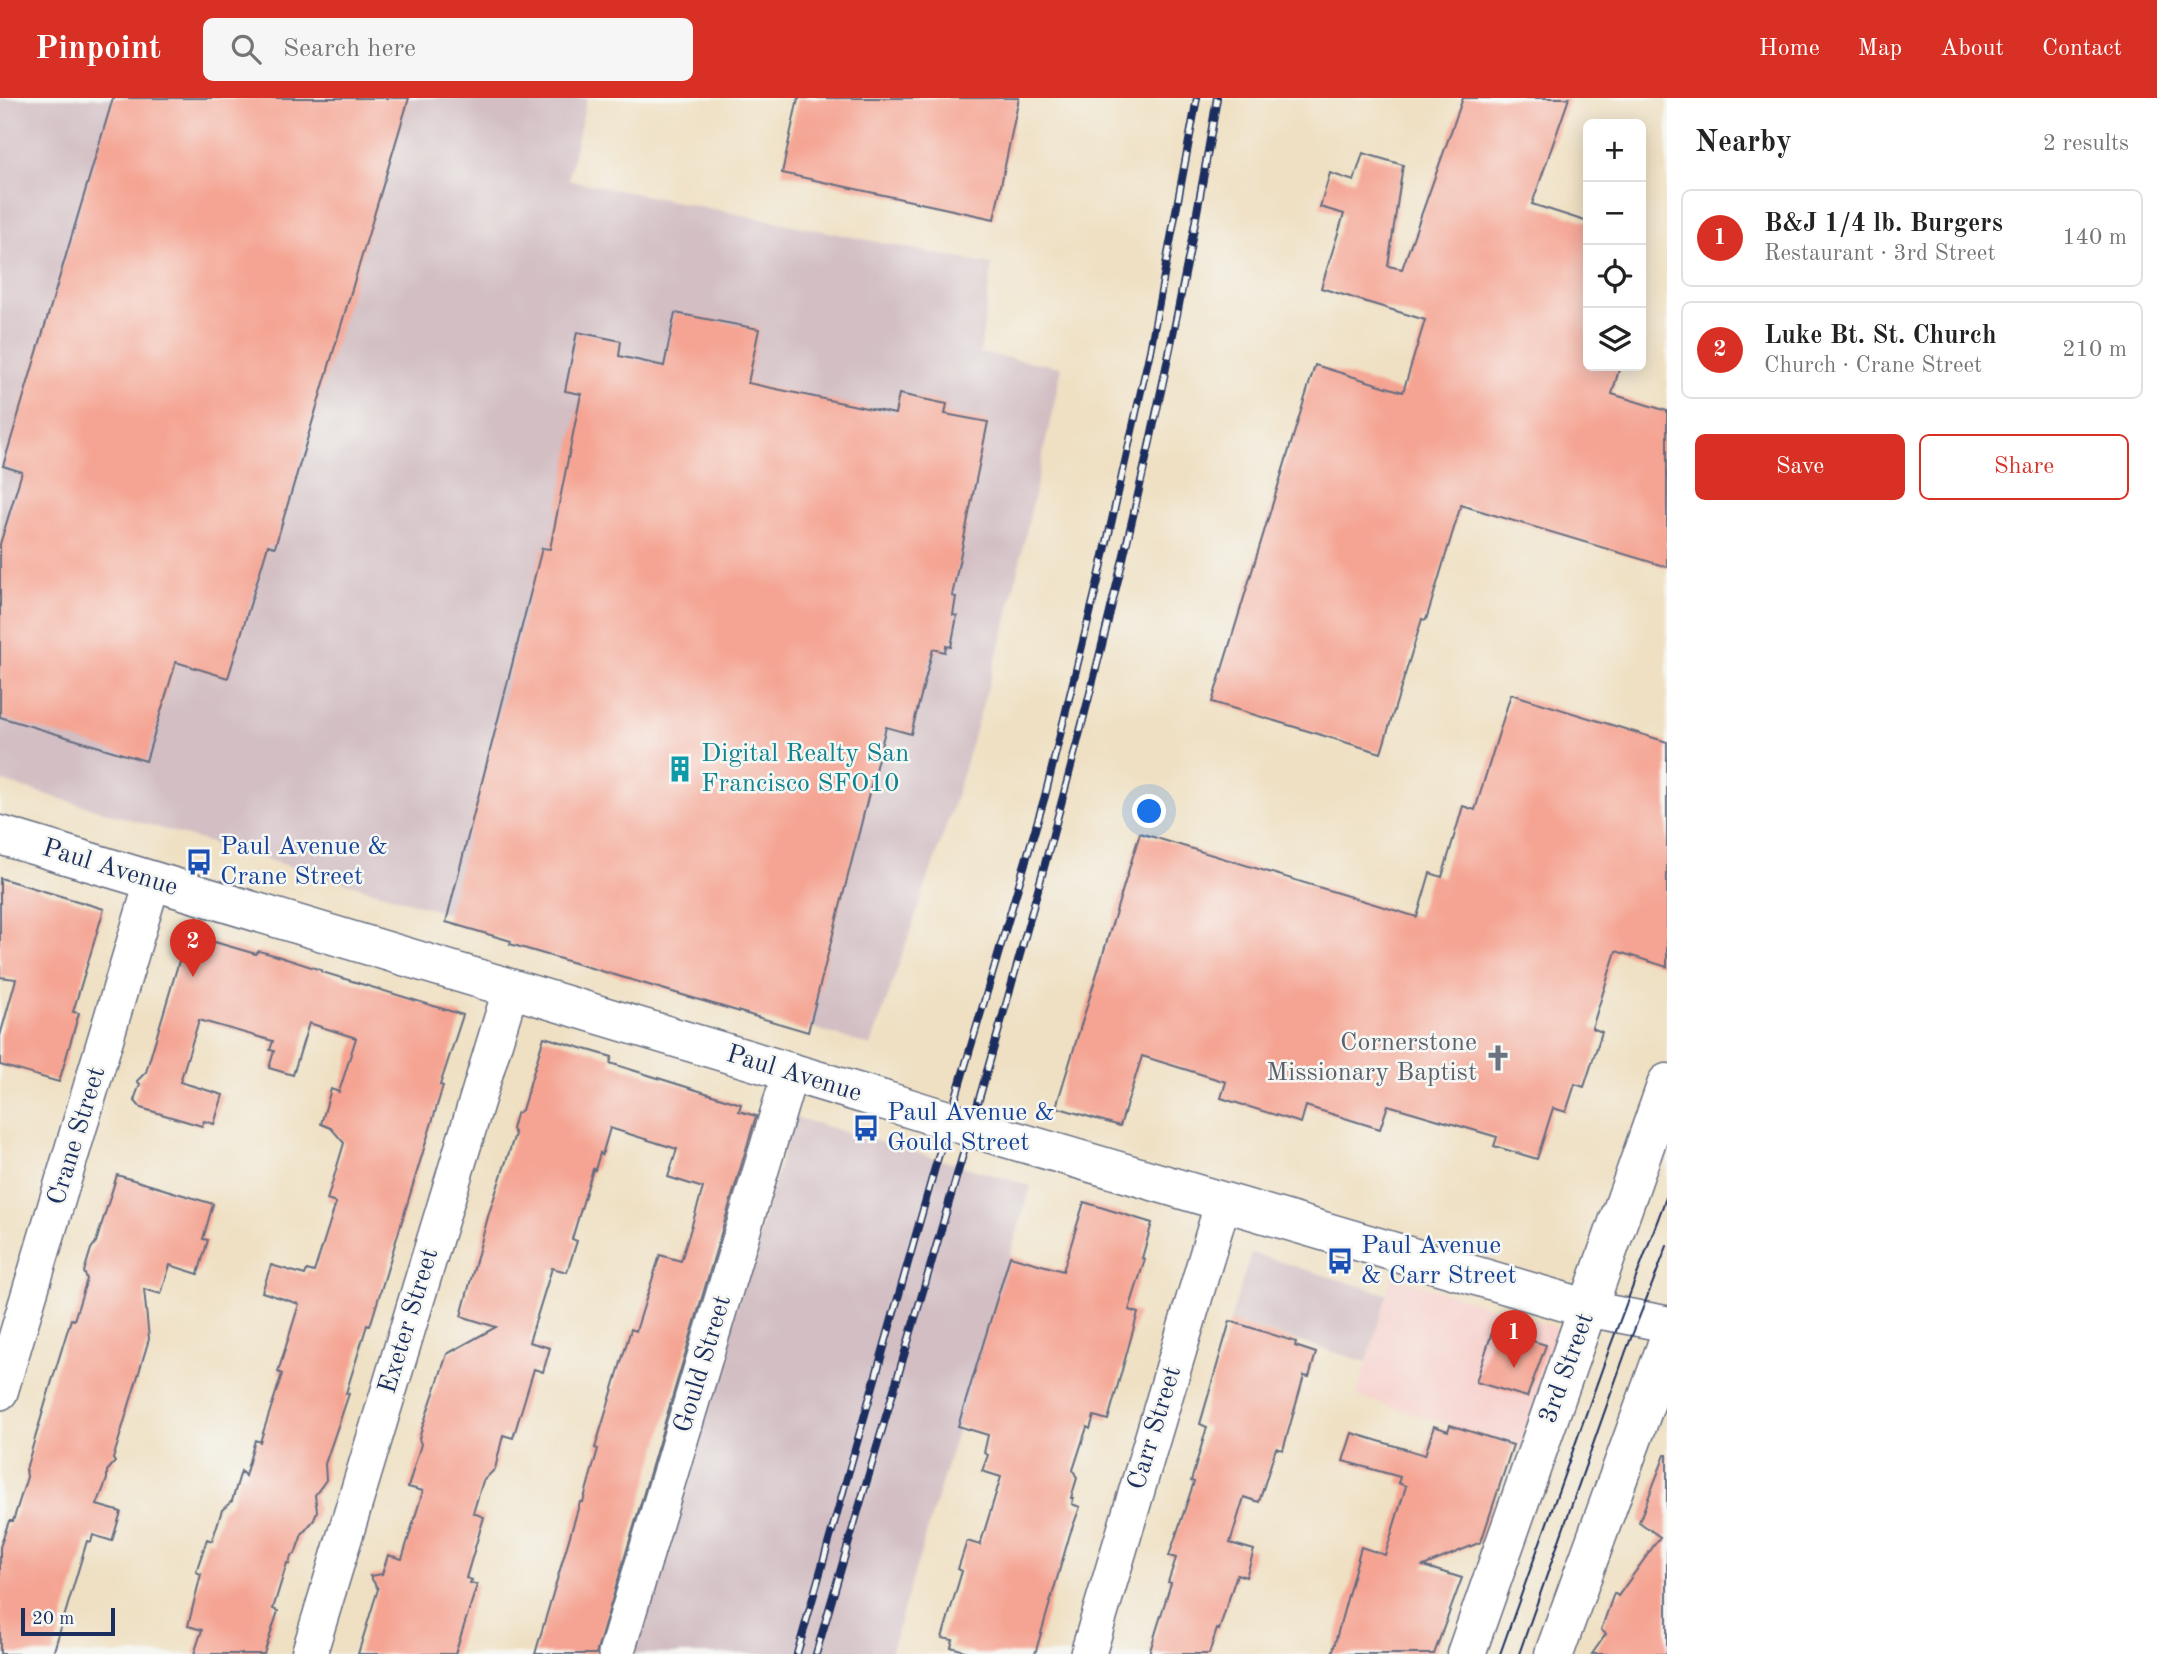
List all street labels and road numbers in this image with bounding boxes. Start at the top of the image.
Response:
street label: Paul Avenue [39,835,181,901]
street label: Paul Avenue [723,1041,865,1107]
street label: Crane Street [44,1064,110,1208]
street label: Exeter Street [375,1245,443,1397]
street label: Gould Street [670,1292,736,1436]
street label: 3rd Street [1535,1309,1599,1427]
street label: Carr Street [1124,1363,1186,1493]

